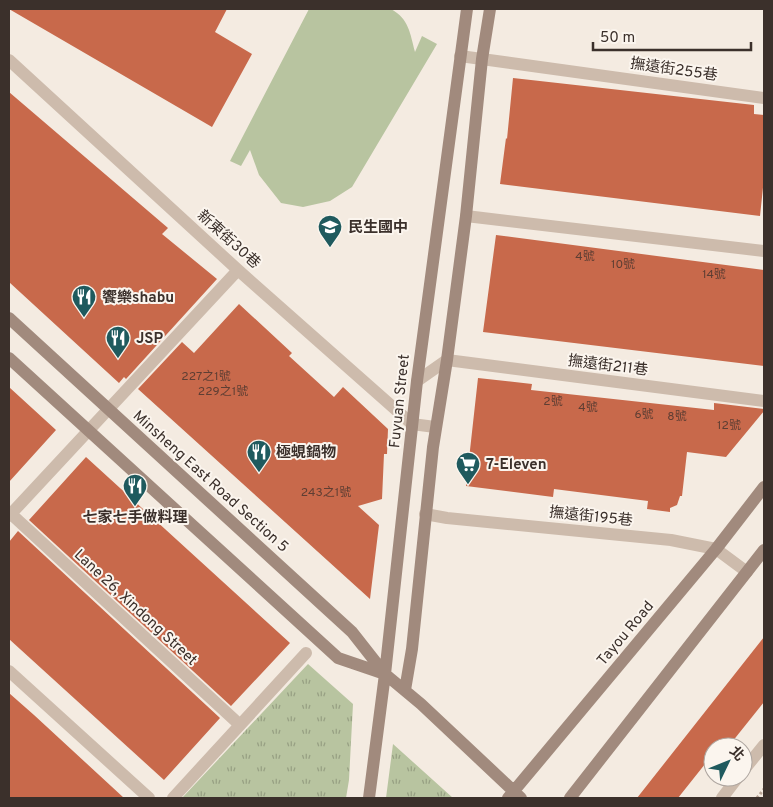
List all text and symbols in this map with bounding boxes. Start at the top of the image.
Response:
scale bar [593,20,750,52]
text: 50 m [600,29,635,48]
street label: 撫遠街255巷 [629,54,719,86]
street label: 新東街30巷 [192,207,264,273]
school or university icon: 民生國中 [317,214,343,248]
place label: 民生國中 [348,219,408,238]
house number: 4號 [575,249,595,265]
house number: 10號 [611,257,635,273]
house number: 14號 [702,267,726,283]
restaurant icon: 饗樂shabu [71,284,97,318]
place label: 饗樂shabu [102,289,174,308]
restaurant icon: JSP [105,325,131,359]
place label: JSP [136,330,164,349]
street label: 撫遠街211巷 [567,351,649,381]
street label: Fuyuan Street [386,353,415,449]
house number: 227之1號 [181,369,231,385]
house number: 229之1號 [198,384,248,400]
house number: 2號 [543,394,563,410]
house number: 4號 [578,400,598,416]
street label: Minsheng East Road Section 5 [128,407,292,557]
house number: 6號 [634,407,654,423]
house number: 8號 [667,409,687,425]
house number: 12號 [717,418,741,434]
restaurant icon: 極蜆鍋物 [246,439,272,473]
place label: 極蜆鍋物 [276,444,336,463]
supermarket icon: 7-Eleven [455,451,481,485]
place label: 7-Eleven [486,456,547,475]
restaurant icon: 七家七手做料理 [122,473,148,507]
house number: 243之1號 [301,485,351,501]
street label: 撫遠街195巷 [548,503,634,531]
place label: 七家七手做料理 [82,508,188,528]
street label: Lane 26, Xindong Street [69,546,201,670]
street label: Tayou Road [594,598,659,670]
north arrow [703,737,753,787]
text: 北 [725,743,747,765]

